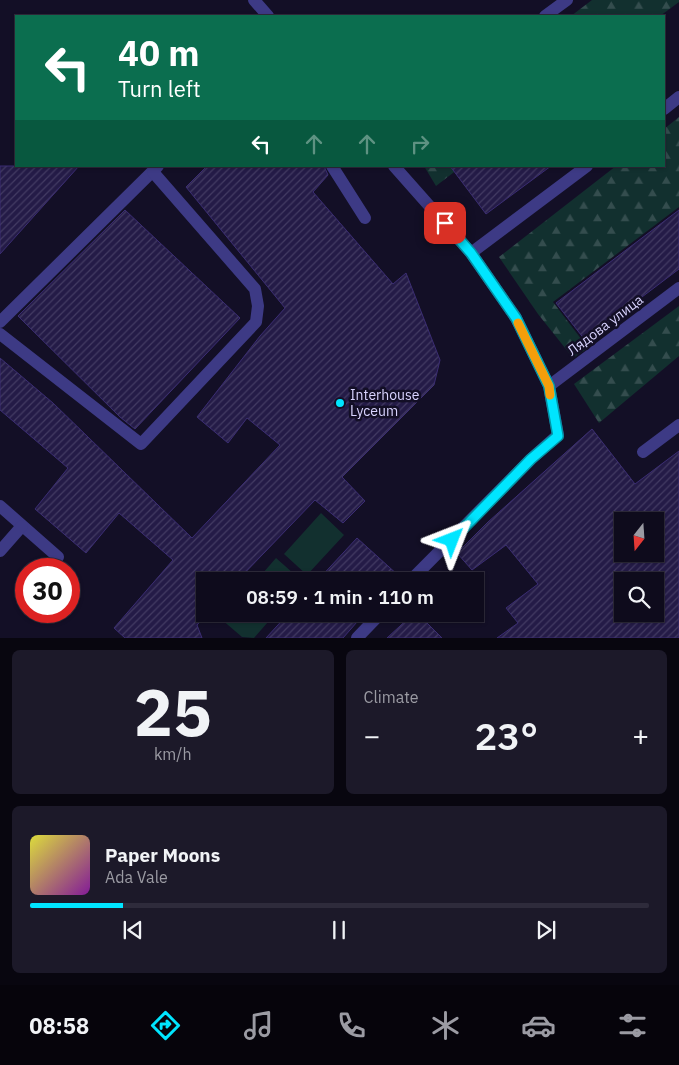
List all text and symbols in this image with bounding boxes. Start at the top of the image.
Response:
text: 40 m [118,30,200,76]
icon: left [35,35,100,100]
text: Turn left [118,74,201,103]
icon: left [247,130,275,158]
icon: ahead [300,130,328,158]
icon: ahead [353,130,381,158]
icon: right [406,130,434,158]
pin [424,202,466,244]
icon: arrive [431,209,459,237]
street label: Лядова улица [563,290,647,359]
place label: Interhouse Lyceum [350,386,420,420]
marker: Interhouse Lyceum [334,397,346,409]
north arrow [614,512,664,562]
map controls [614,512,664,622]
position arrow [425,513,477,565]
speed limit sign: 30 [15,558,80,623]
button: search [614,572,664,622]
text: 08:59 · 1 min · 110 m [246,585,434,609]
text: 25 [134,669,212,754]
text: Climate [364,687,419,707]
text: 23° [475,711,538,760]
text: − [364,717,380,754]
text: + [632,717,649,754]
text: km/h [154,744,192,764]
text: Paper Moons [105,843,220,867]
text: Ada Vale [105,867,168,887]
icon: previous [119,916,147,944]
icon: pause [325,916,353,944]
icon: next [532,916,560,944]
icon: directions [148,1008,183,1043]
icon: music [241,1008,276,1043]
icon: phone [334,1008,369,1043]
icon: climate [428,1008,463,1043]
icon: car [521,1008,556,1043]
icon: filters [615,1008,650,1043]
text: 08:58 [29,1011,89,1040]

